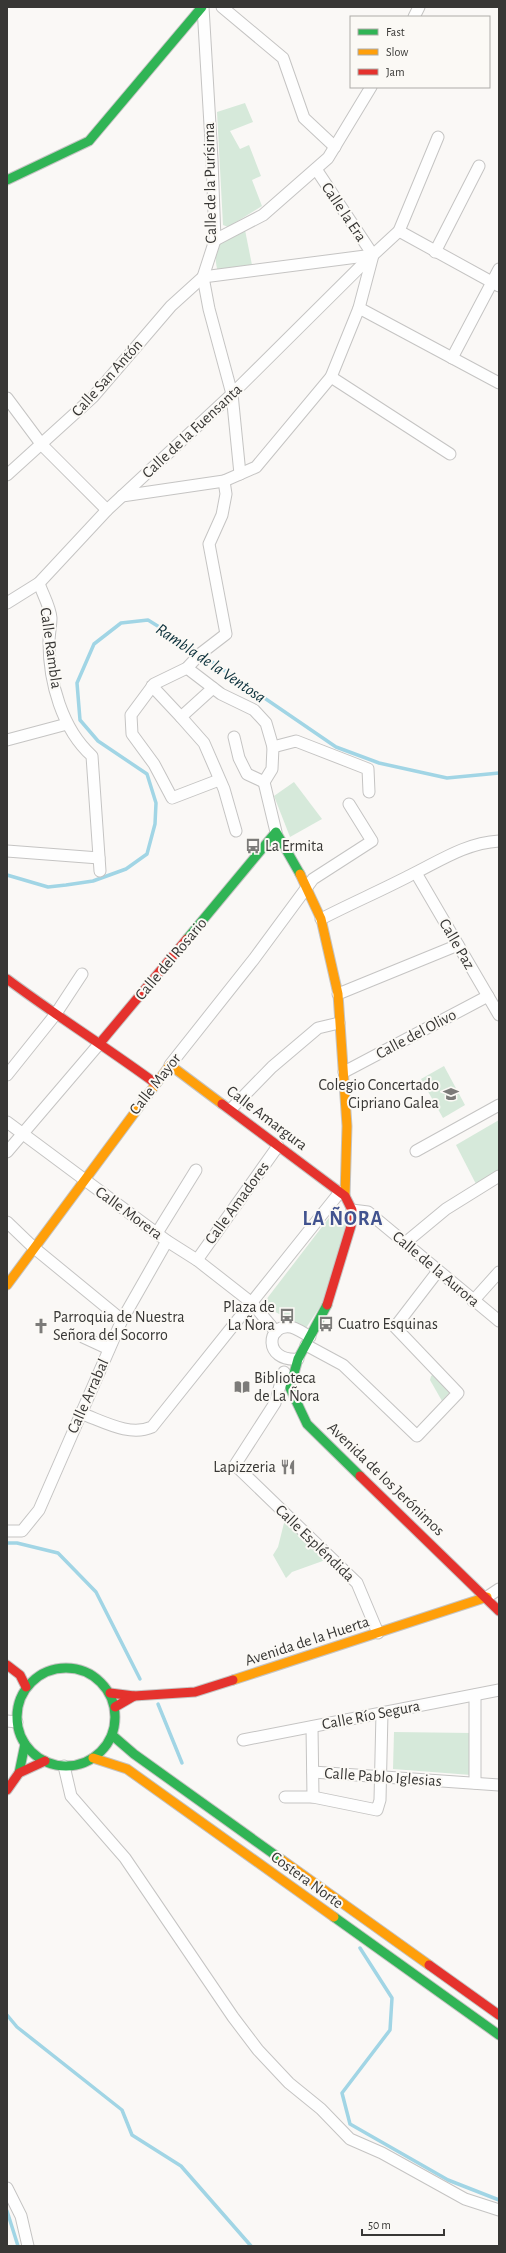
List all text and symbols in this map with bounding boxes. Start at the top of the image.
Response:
legend [350,16,490,88]
text: Fast [386,26,405,38]
text: Slow [386,46,408,58]
text: Jam [386,66,405,78]
street label: Calle de la Purísima [201,122,219,244]
street label: Calle la Era [318,180,370,244]
street label: Calle San Antón [69,337,145,419]
street label: Calle de la Fuensanta [139,381,245,481]
street label: Calle Rambla [37,606,65,690]
water label: Rambla de la Ventosa [153,620,269,706]
bus stop icon: La Ermita [244,837,262,855]
place label: La Ermita [265,838,324,854]
street label: Calle del Rosario [132,915,210,1003]
street label: Calle Paz [436,916,478,972]
street label: Calle del Olivo [373,1006,459,1062]
street label: Calle Mayor [126,1050,185,1118]
place label: Colegio Concertado Cipriano Galea [319,1077,439,1111]
street label: Calle Amargura [224,1083,310,1153]
school or university icon: Colegio Concertado Cipriano Galea [442,1085,460,1103]
street label: Calle Amadores [202,1159,272,1247]
street label: Calle Morera [93,1183,165,1243]
district label: LA ÑORA [302,1206,384,1229]
street label: Calle de la Aurora [389,1228,483,1310]
place label: Plaza de La Ñora [223,1299,275,1333]
bus stop icon: Plaza de La Ñora [278,1307,296,1325]
place label: Parroquia de Nuestra Señora del Socorro [53,1309,185,1343]
bus stop icon: Cuatro Esquinas [317,1315,335,1333]
place label: Cuatro Esquinas [338,1316,438,1332]
church icon: Parroquia de Nuestra Señora del Socorro [32,1317,50,1335]
street label: Calle Arrabal [64,1356,112,1436]
place label: Biblioteca de La Ñora [254,1370,320,1404]
library icon: Biblioteca de La Ñora [233,1378,251,1396]
street label: Avenida de los Jerónimos [324,1419,448,1539]
restaurant icon: Lapizzeria [279,1458,297,1476]
place label: Lapizzeria [213,1459,276,1475]
street label: Calle Espléndida [272,1502,358,1584]
street label: Avenida de la Huerta [243,1613,371,1669]
street label: Calle Río Segura [321,1698,421,1732]
street label: Calle Pablo Iglesias [324,1765,442,1789]
street label: Costera Norte [268,1849,346,1911]
scale bar [362,2211,444,2237]
text: 50 m [368,2219,391,2231]

